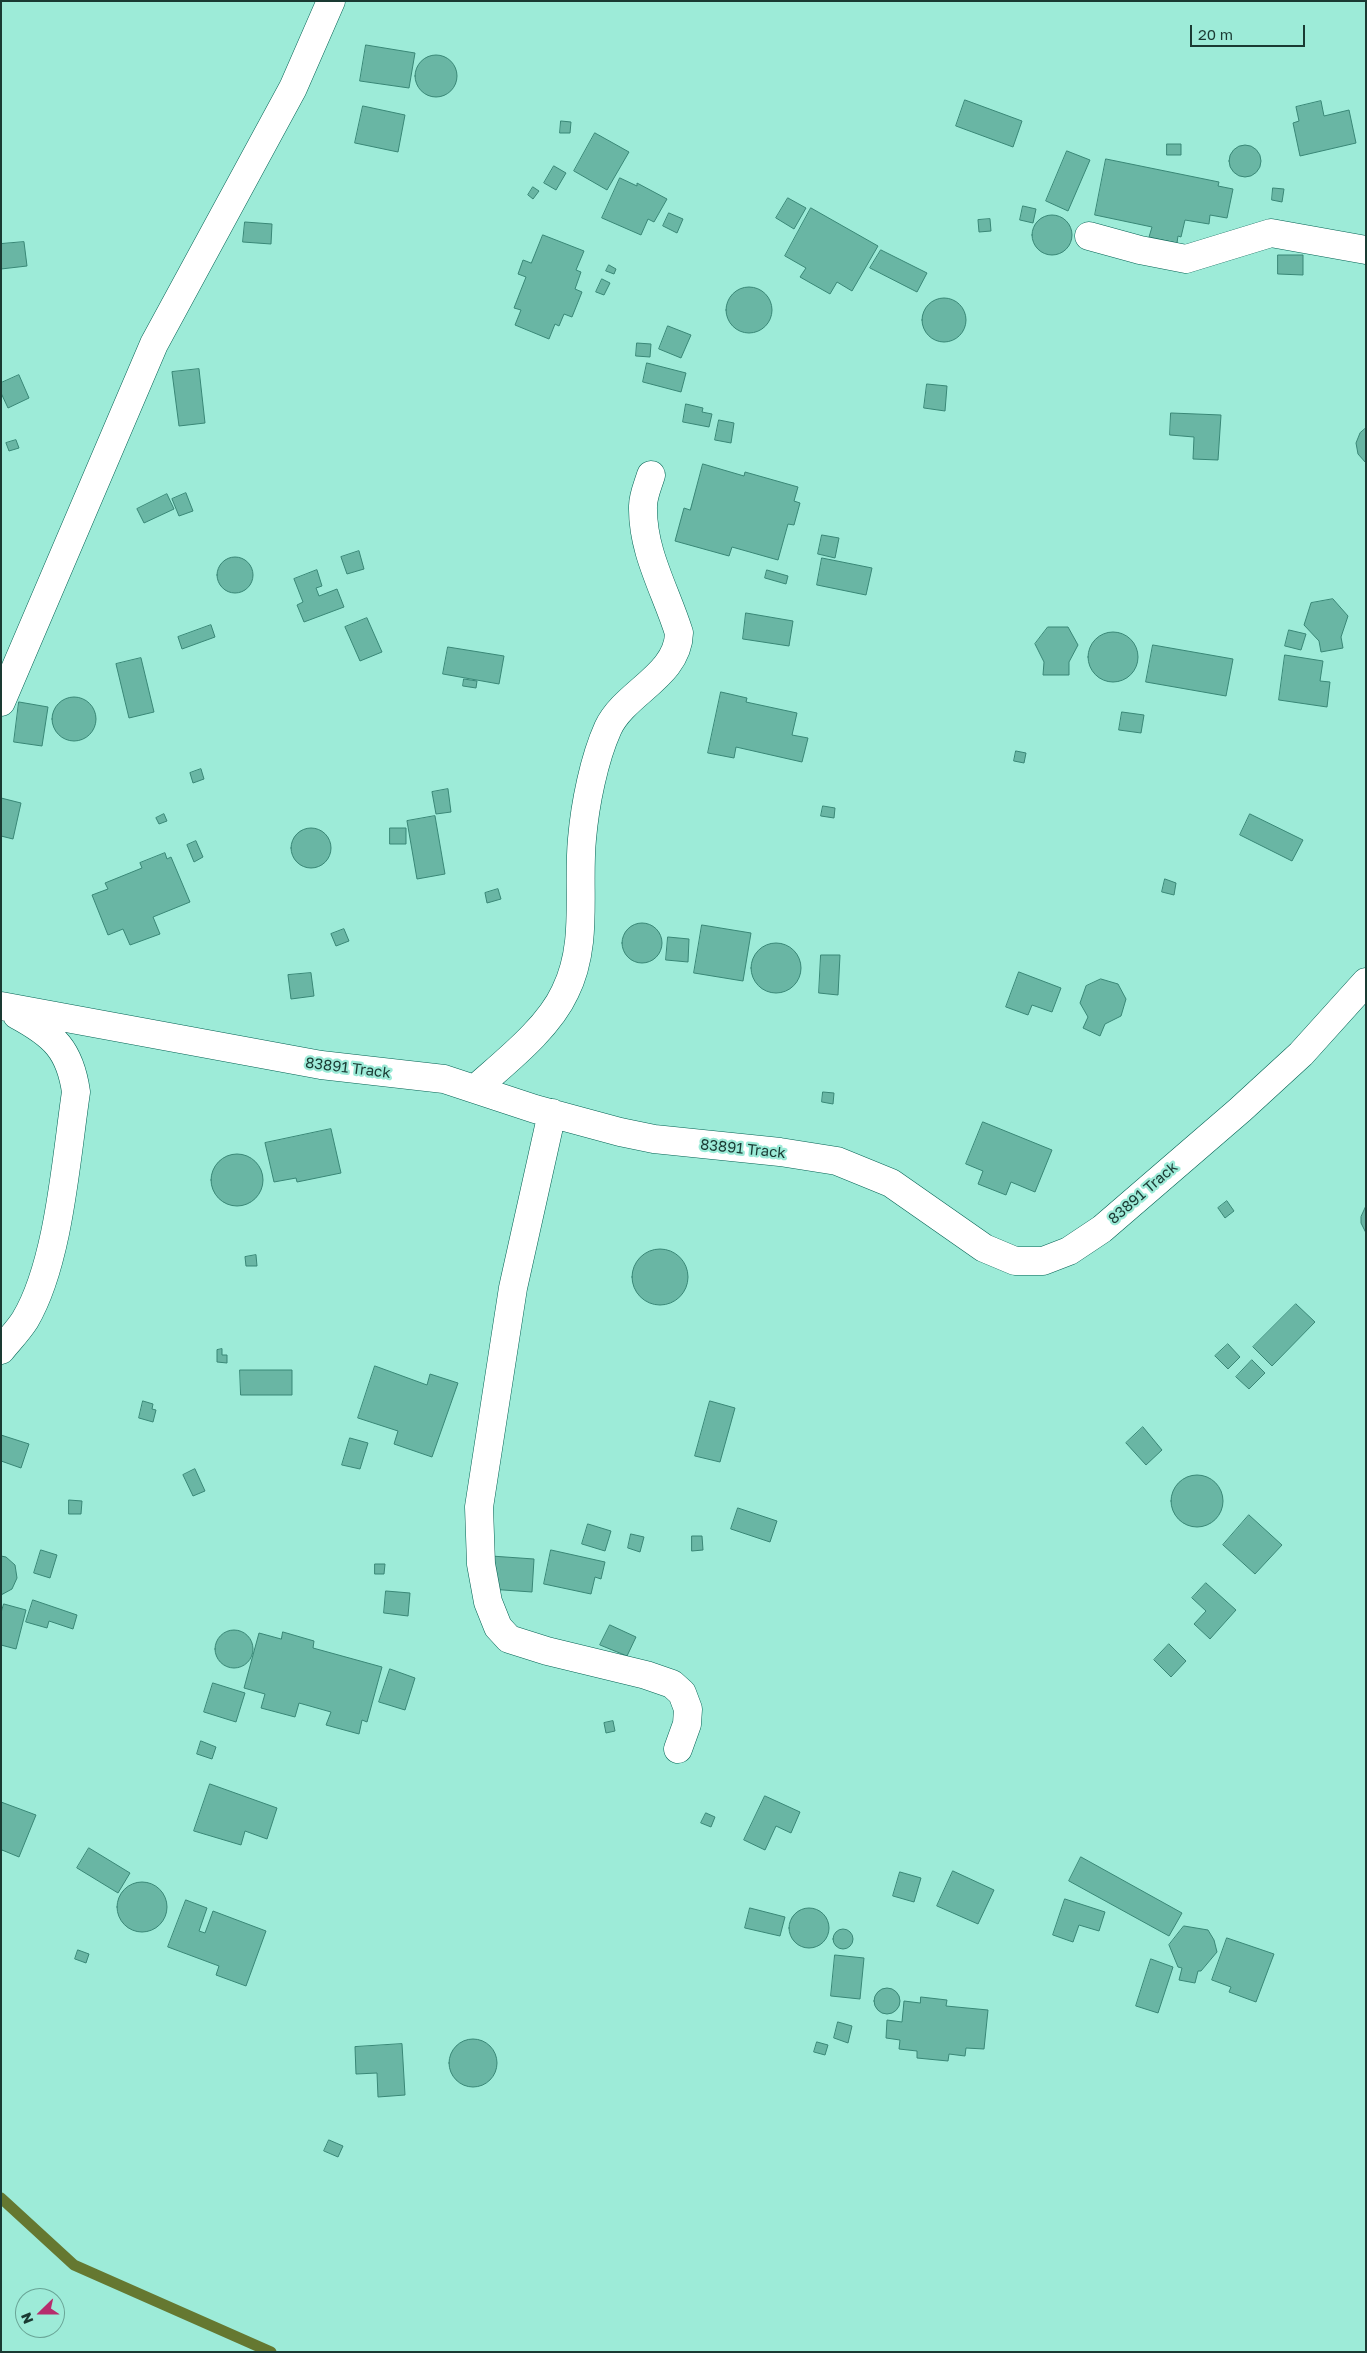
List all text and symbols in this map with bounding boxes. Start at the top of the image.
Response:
scale bar [1192,15,1307,47]
text: 20 m [1198,25,1233,43]
street label: 83891 Track [304,1054,392,1082]
street label: 83891 Track [699,1136,787,1162]
street label: 83891 Track [1105,1158,1181,1228]
north arrow [15,2288,65,2338]
text: N [17,2310,36,2327]

